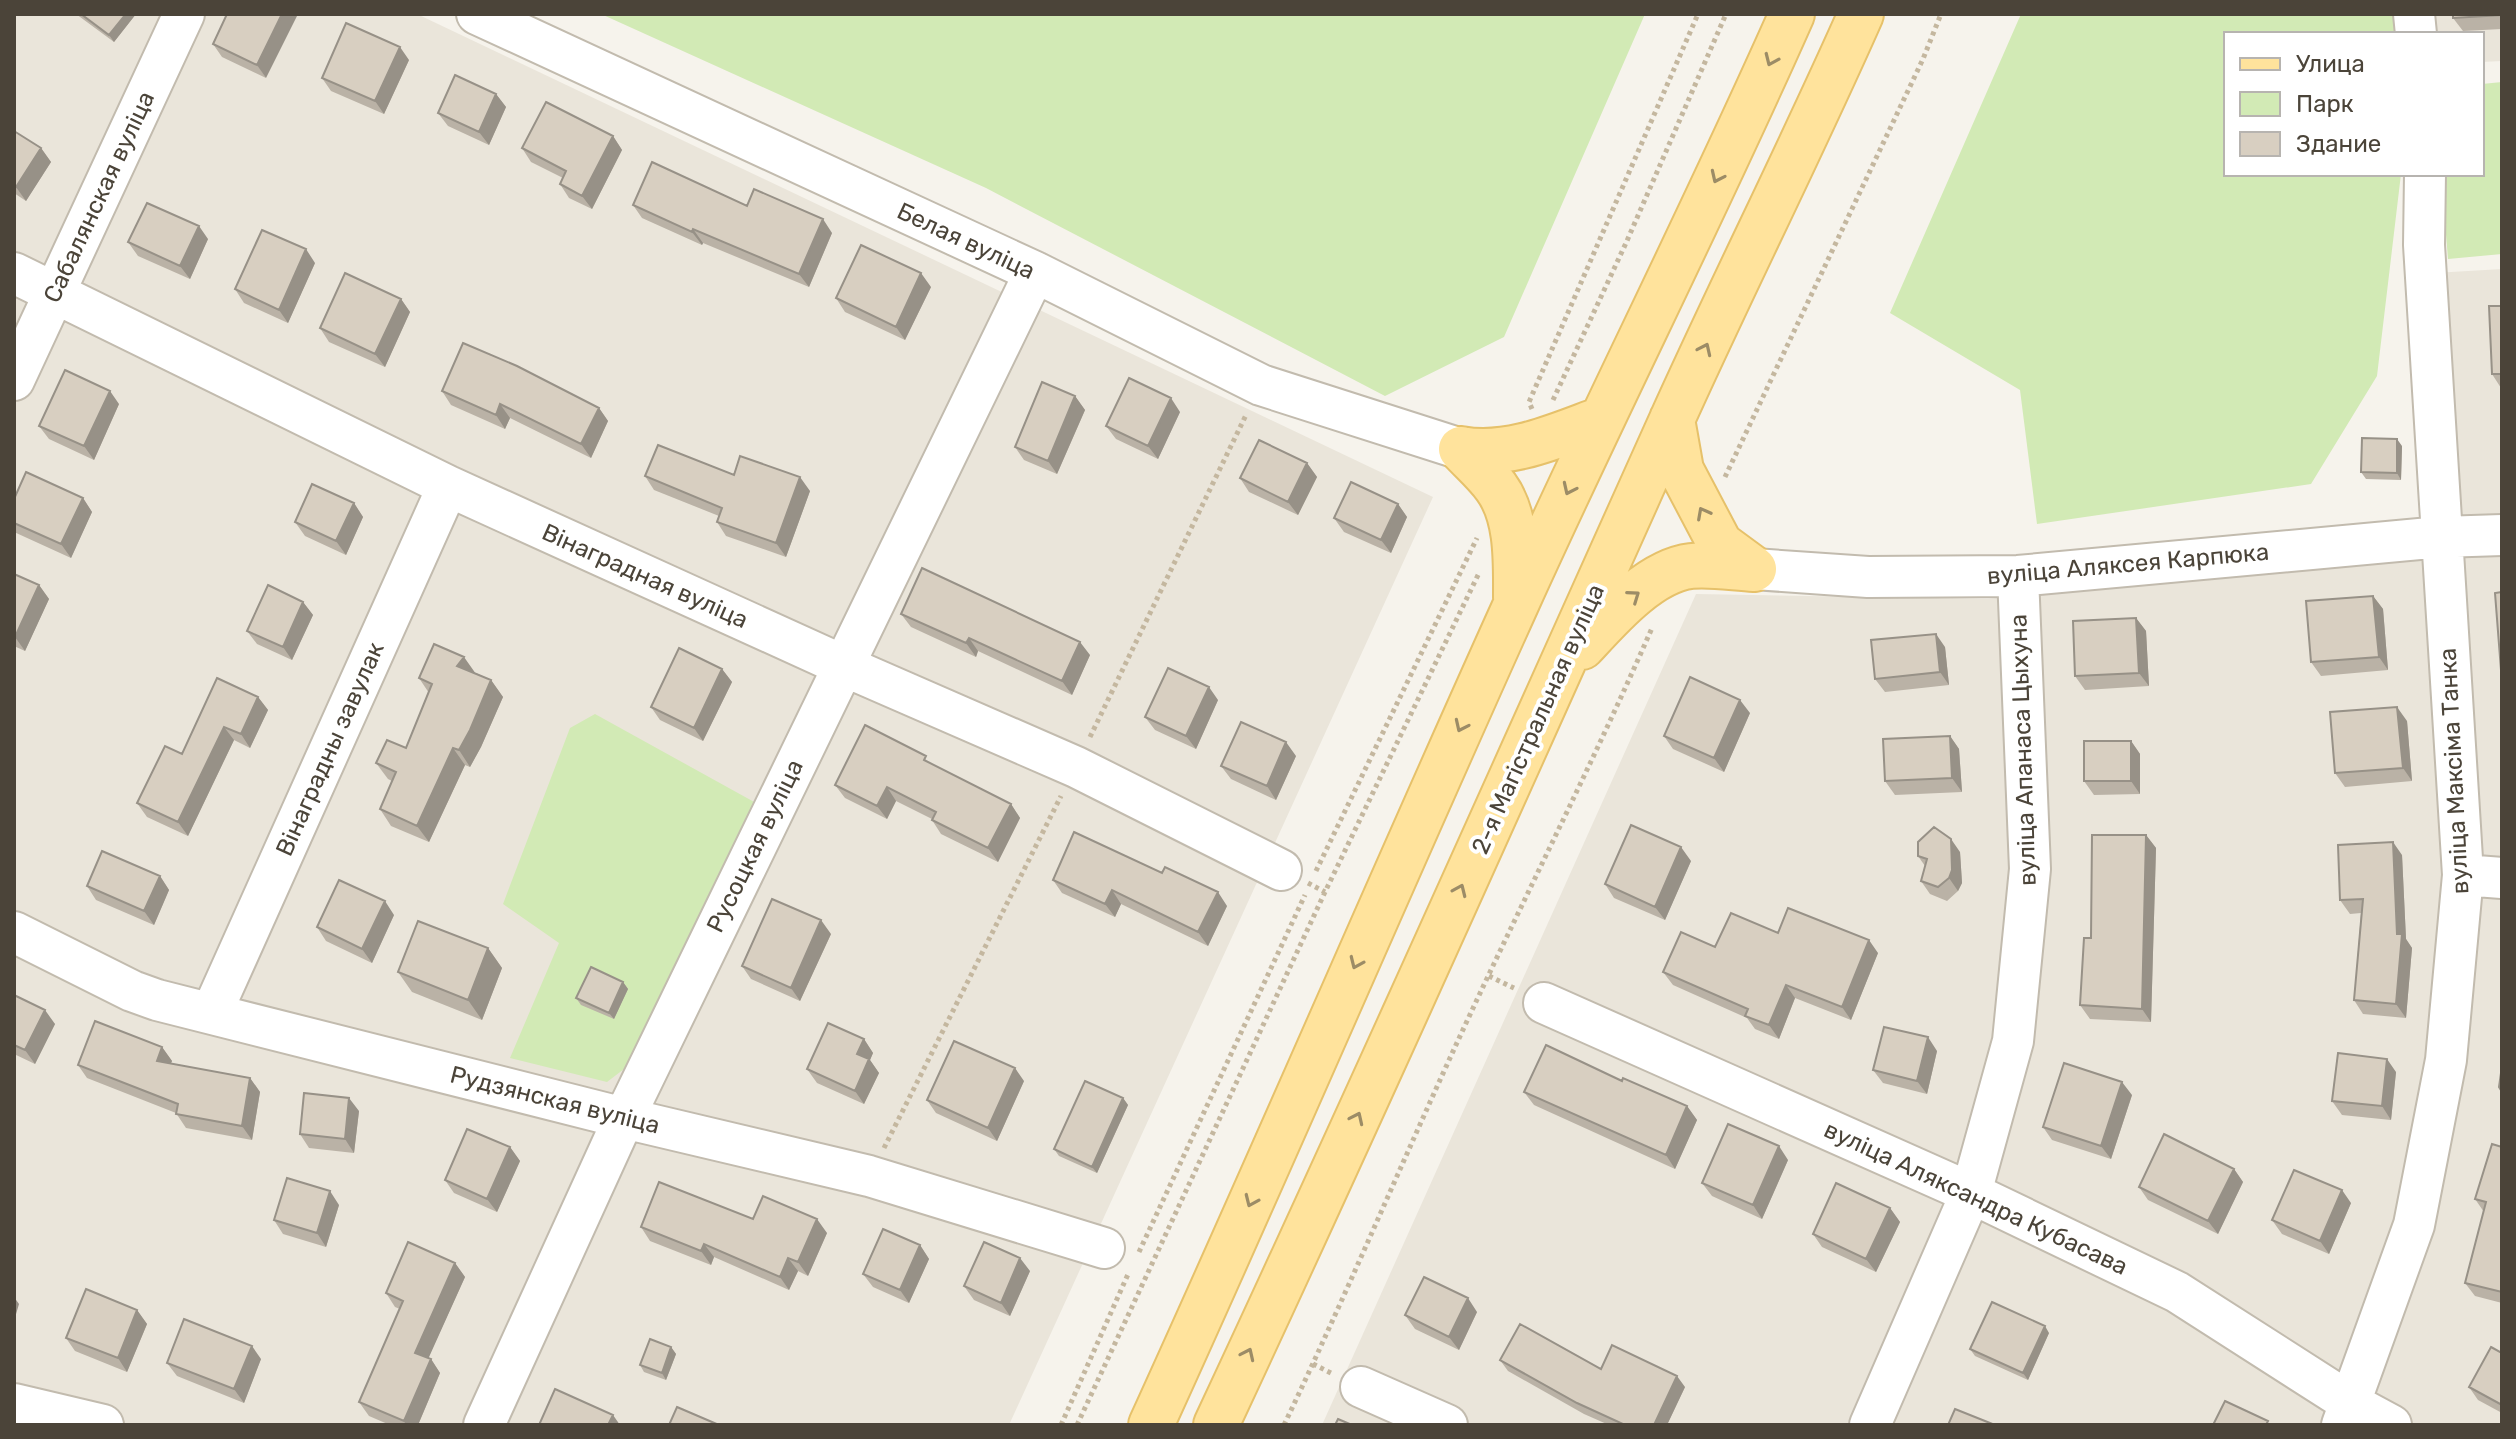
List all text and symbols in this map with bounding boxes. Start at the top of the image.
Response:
legend [2224,32,2484,176]
text: Улица [2296,50,2365,78]
one-way arrow [1765,52,1781,67]
street label: Сабалянская вуліца [38,87,160,307]
text: Парк [2296,90,2354,118]
text: Здание [2296,130,2381,158]
one-way arrow [1711,169,1727,184]
street label: Белая вуліца [893,197,1039,285]
one-way arrow [1695,342,1711,357]
one-way arrow [1563,481,1579,495]
one-way arrow [1697,507,1713,522]
street label: Вінаградная вуліца [538,518,752,634]
street label: вуліца Аляксея Карпюка [1986,538,2270,590]
street label: 2-я Магістральная вуліца [1466,580,1610,858]
one-way arrow [1625,591,1639,606]
street label: вуліца Апанаса Цыхуна [2004,614,2042,886]
street label: Вінаградны завулак [270,638,390,860]
street label: вуліца Максіма Танка [2434,647,2474,895]
one-way arrow [1455,717,1471,732]
street label: Русоцкая вуліца [701,755,809,937]
one-way arrow [1451,884,1467,898]
one-way arrow [1349,955,1365,970]
street label: Рудзянская вуліца [447,1060,663,1140]
one-way arrow [1347,1112,1363,1126]
street label: вуліца Аляксандра Кубасава [1820,1115,2132,1281]
one-way arrow [1244,1193,1260,1207]
one-way arrow [1239,1348,1255,1363]

